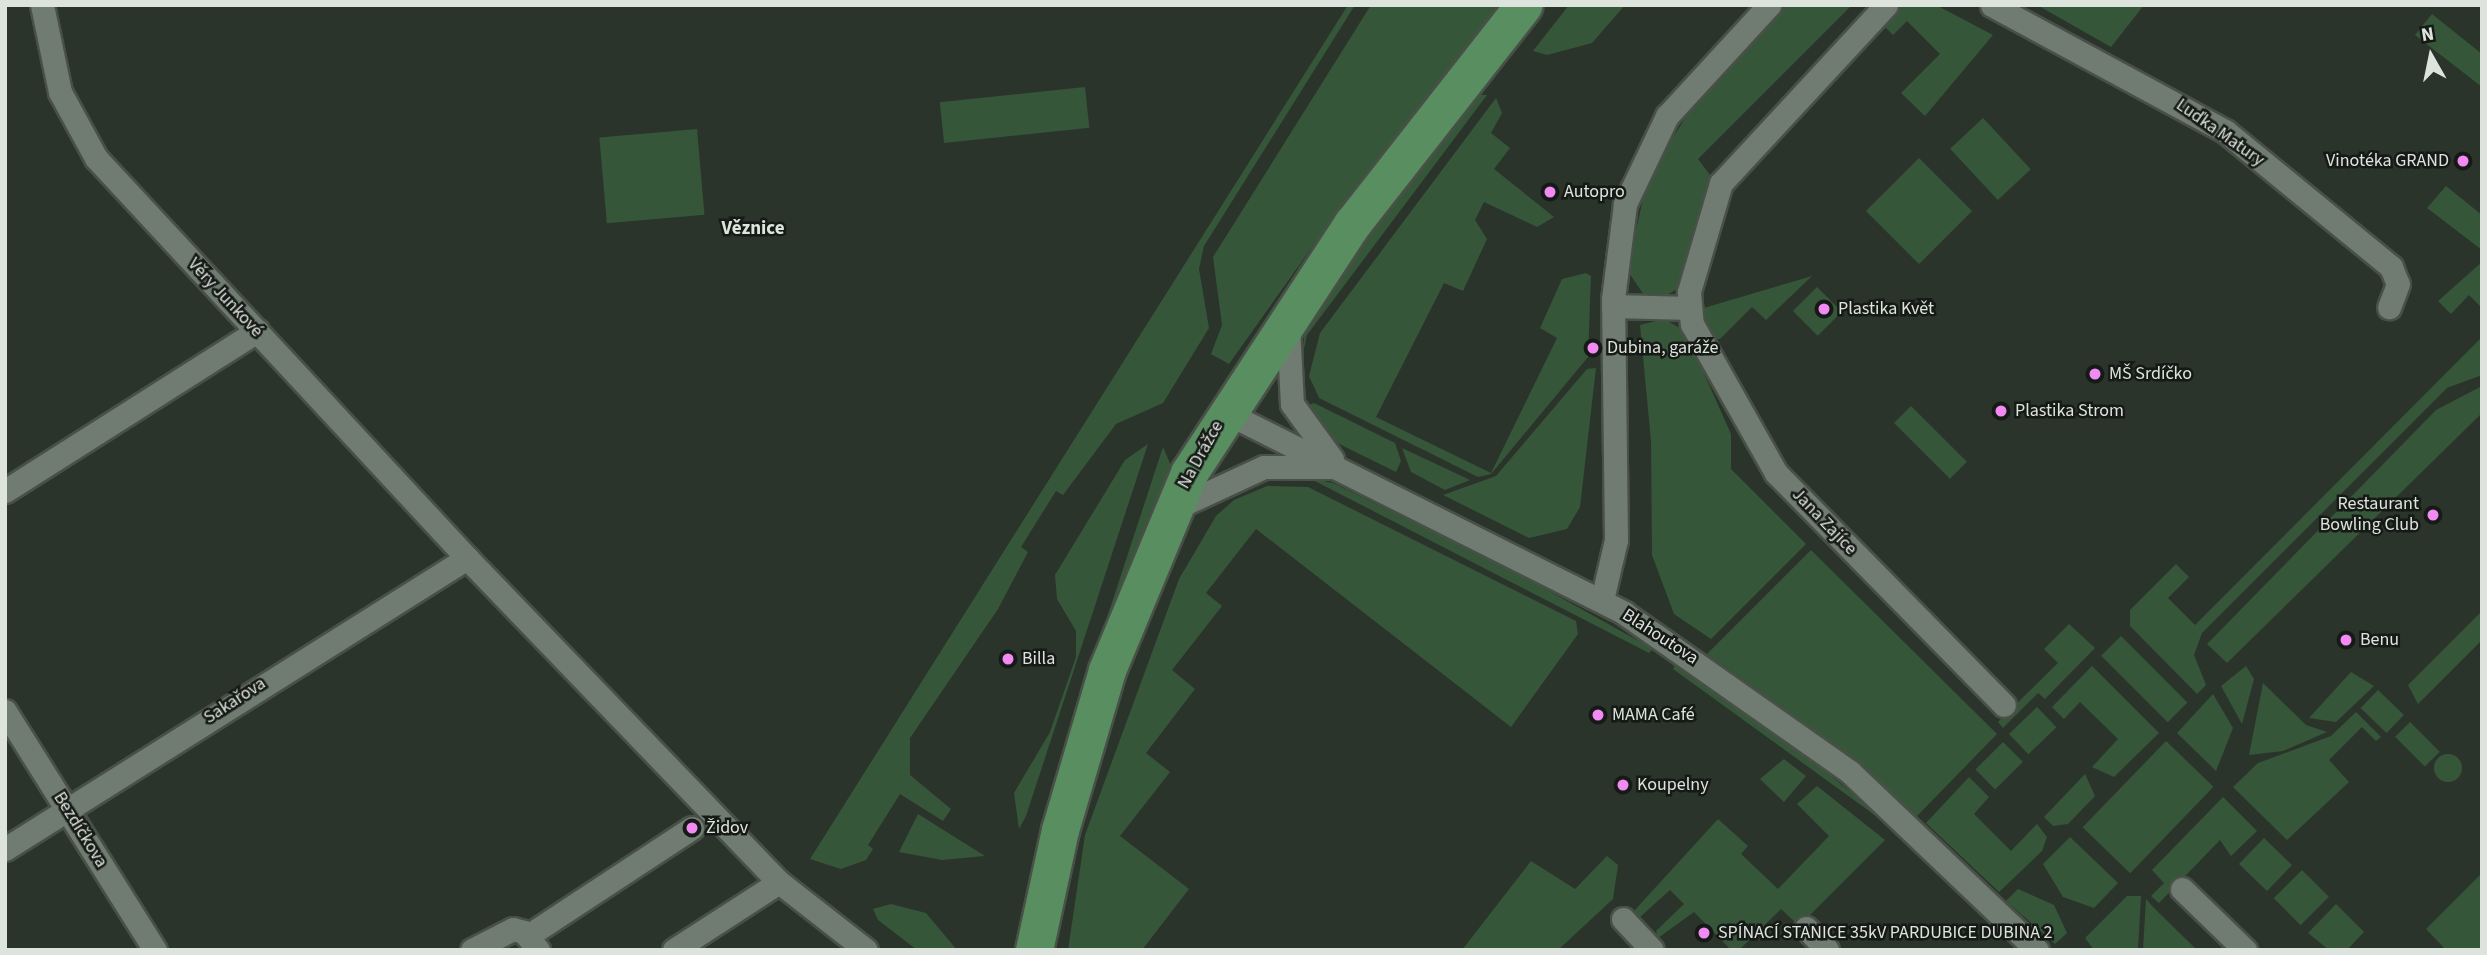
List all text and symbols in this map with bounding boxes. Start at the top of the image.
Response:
text: N [2419,20,2436,49]
north arrow [2396,21,2466,91]
street label: Luďka Matury [2172,95,2268,171]
place label: Vinotéka GRAND [2326,150,2449,172]
marker: Vinotéka GRAND [2455,153,2471,169]
place label: Autopro [1564,181,1625,203]
marker: Autopro [1542,184,1558,200]
district label: Věznice [722,218,784,240]
street label: Věry Junkové [183,254,267,342]
place label: Plastika Květ [1838,298,1934,320]
marker: Plastika Květ [1816,301,1832,317]
place label: Dubina, garáže [1607,337,1718,359]
marker: Dubina, garáže [1585,340,1601,356]
place label: MŠ Srdíčko [2109,363,2192,385]
marker: MŠ Srdíčko [2087,366,2103,382]
place label: Plastika Strom [2015,400,2124,422]
marker: Plastika Strom [1993,403,2009,419]
street label: Na Drážce [1173,417,1229,493]
street label: Jana Zajíce [1787,484,1861,560]
place label: Restaurant Bowling Club [2320,494,2419,536]
marker: Restaurant Bowling Club [2425,507,2441,523]
street label: Blahoutova [1618,604,1702,670]
place label: Benu [2360,629,2399,651]
marker: Benu [2338,632,2354,648]
place label: Billa [1022,648,1055,670]
marker: Billa [1000,651,1016,667]
street label: Sakařova [200,673,270,729]
place label: MAMA Café [1612,704,1695,726]
marker: MAMA Café [1590,707,1606,723]
place label: Koupelny [1637,774,1709,796]
marker: Koupelny [1615,777,1631,793]
street label: Bezdíčkova [48,788,112,872]
place label: Židov [706,817,748,839]
marker: Židov [684,820,700,836]
place label: SPÍNACÍ STANICE 35kV PARDUBICE DUBINA 2 [1718,922,2052,944]
marker: SPÍNACÍ STANICE 35kV PARDUBICE DUBINA 2 [1696,925,1712,941]

